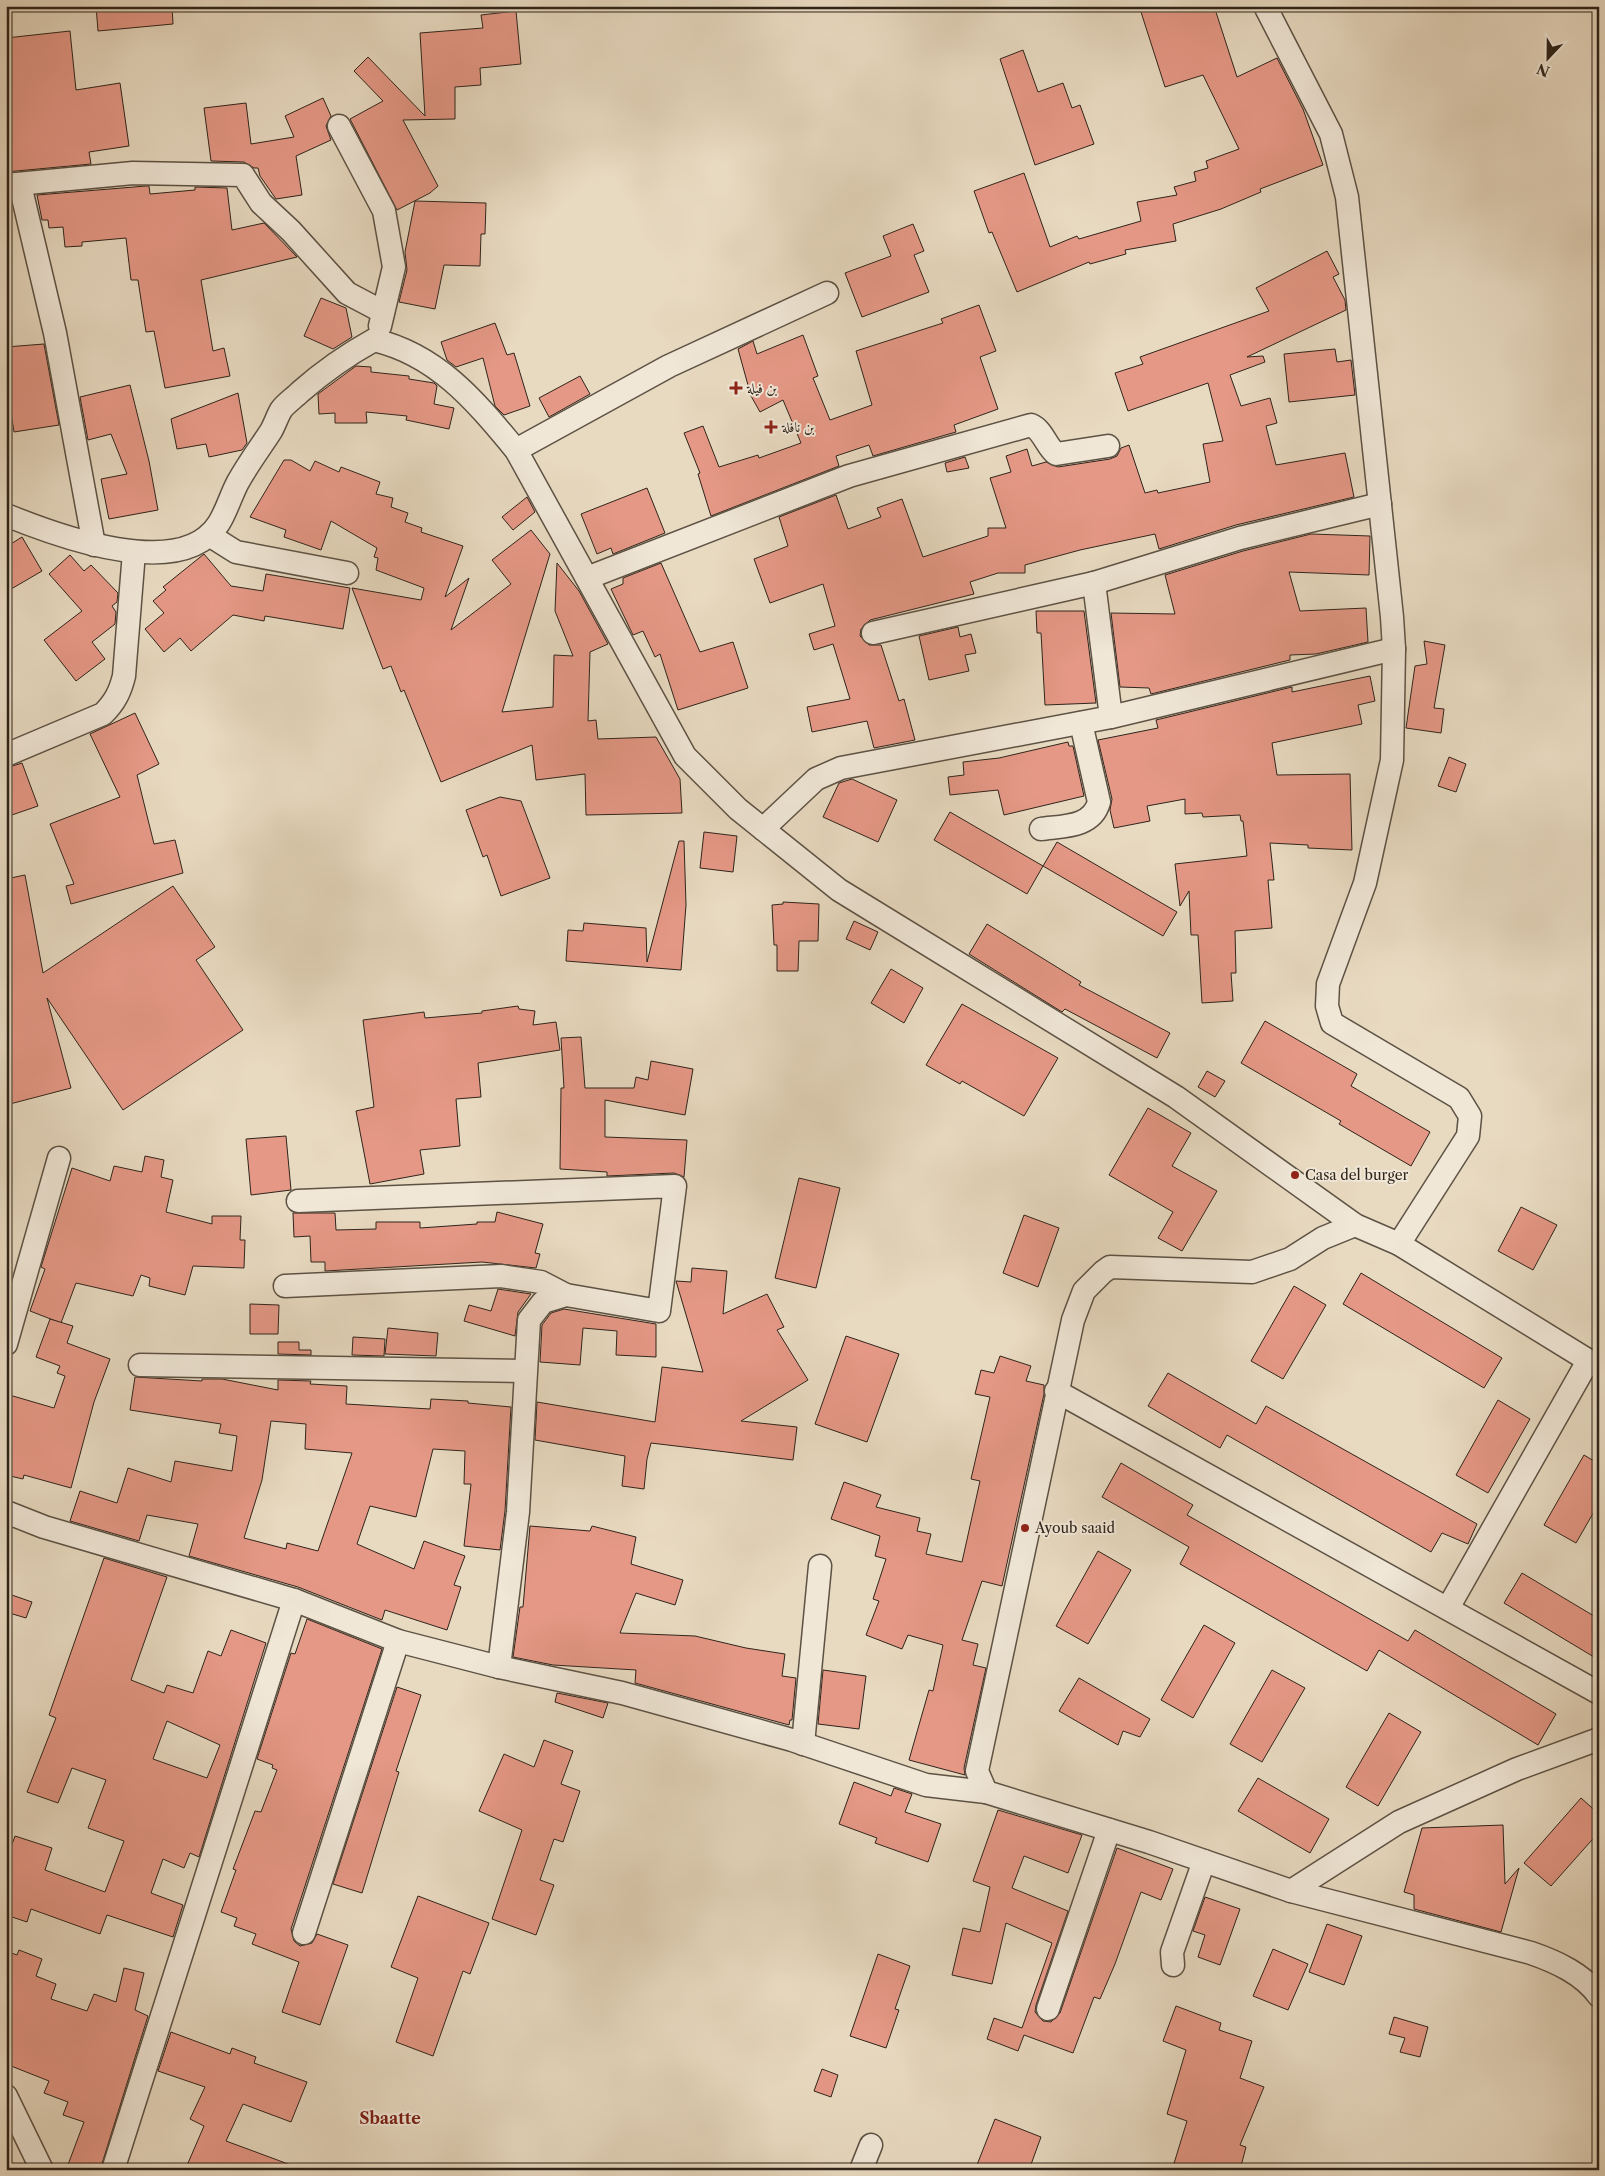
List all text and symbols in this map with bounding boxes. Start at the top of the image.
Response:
north arrow [1522,32,1572,82]
text: N [1534,59,1552,81]
place label: بن فيلة [746,379,777,397]
marker: بن فيلة [729,381,743,395]
place label: بن نافلة [781,418,815,436]
marker: بن نافلة [764,420,778,434]
place label: Casa del burger [1305,1166,1409,1184]
marker: Casa del burger [1289,1169,1301,1181]
place label: Ayoub saaid [1034,1519,1115,1537]
marker: Ayoub saaid [1019,1522,1031,1534]
district label: Sbaatte [359,2108,421,2128]

